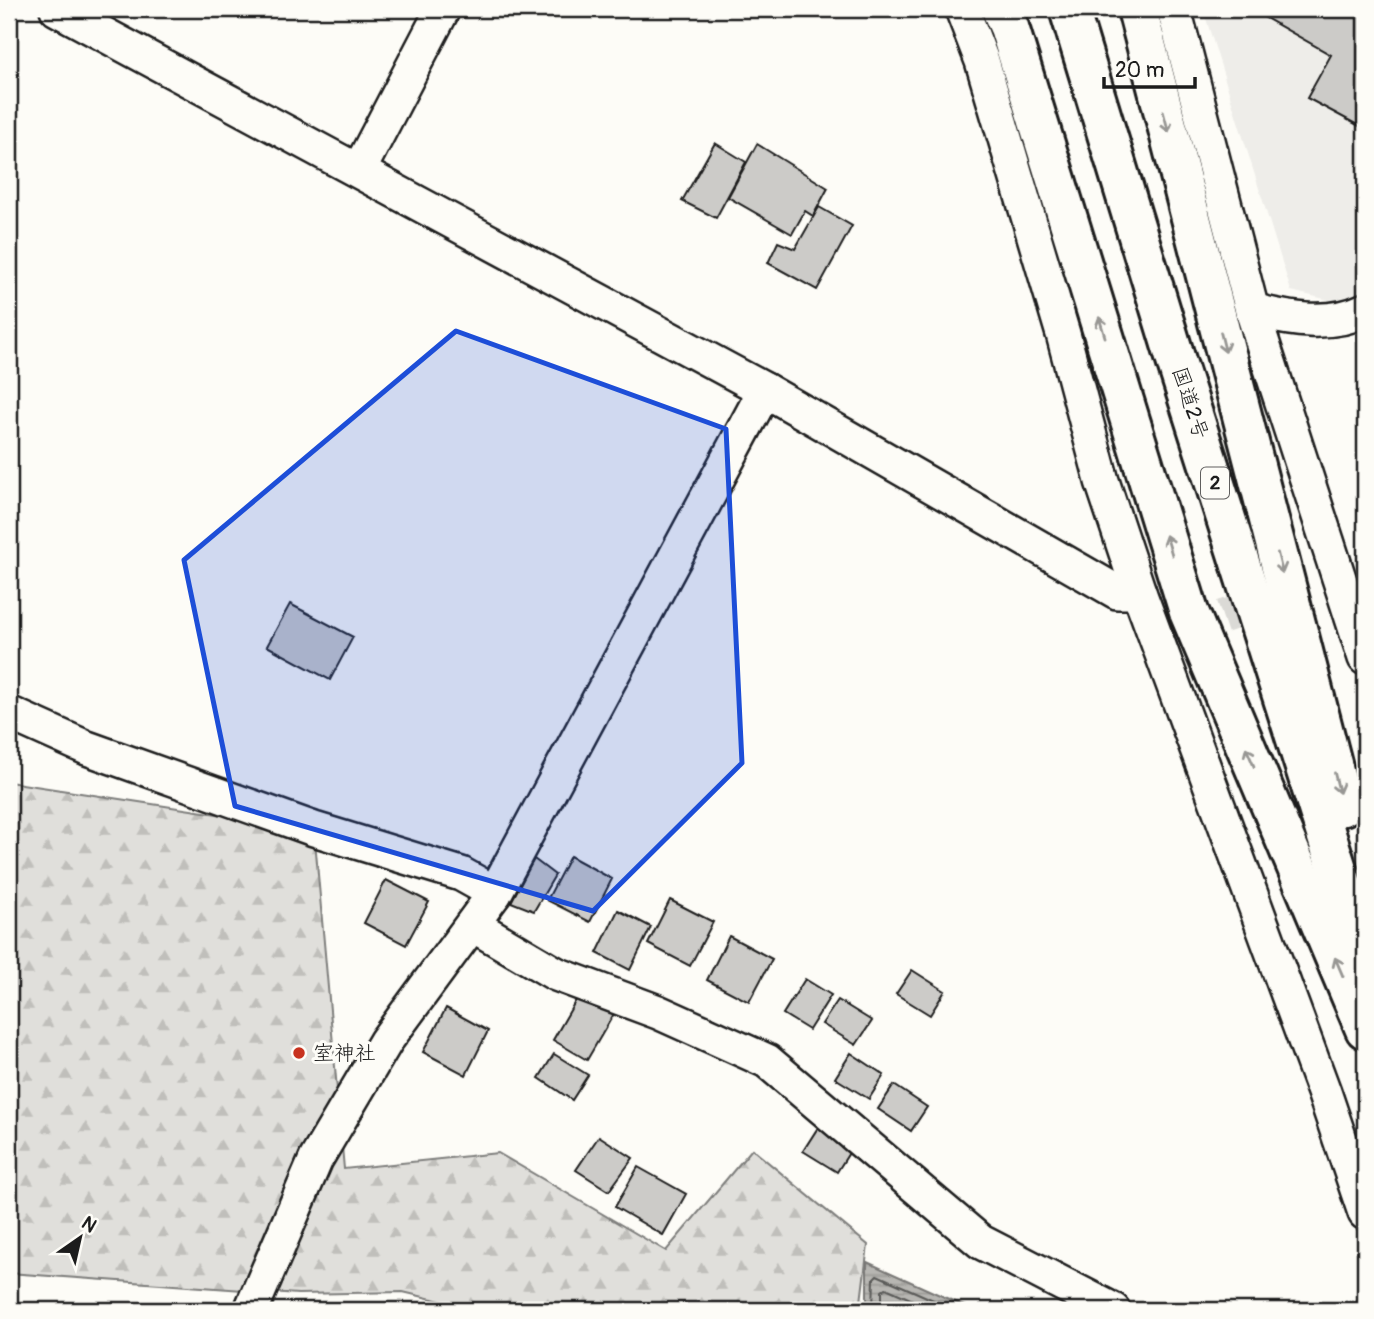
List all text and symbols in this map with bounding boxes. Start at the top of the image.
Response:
scale bar [1104,46,1196,90]
text: 20 m [1115,57,1164,84]
one-way arrow [1160,110,1173,133]
one-way arrow [1094,317,1107,339]
one-way arrow [1217,331,1230,353]
street label: 国道2号 [1166,363,1214,443]
road number: 2 [1201,468,1229,498]
one-way arrow [1161,534,1174,556]
one-way arrow [1274,551,1287,574]
one-way arrow [1243,747,1256,768]
one-way arrow [1331,771,1344,794]
one-way arrow [1331,956,1344,978]
place label: 室神社 [313,1040,376,1067]
marker: 室神社 [291,1045,307,1061]
north arrow [46,1204,116,1274]
text: N [77,1211,101,1238]

